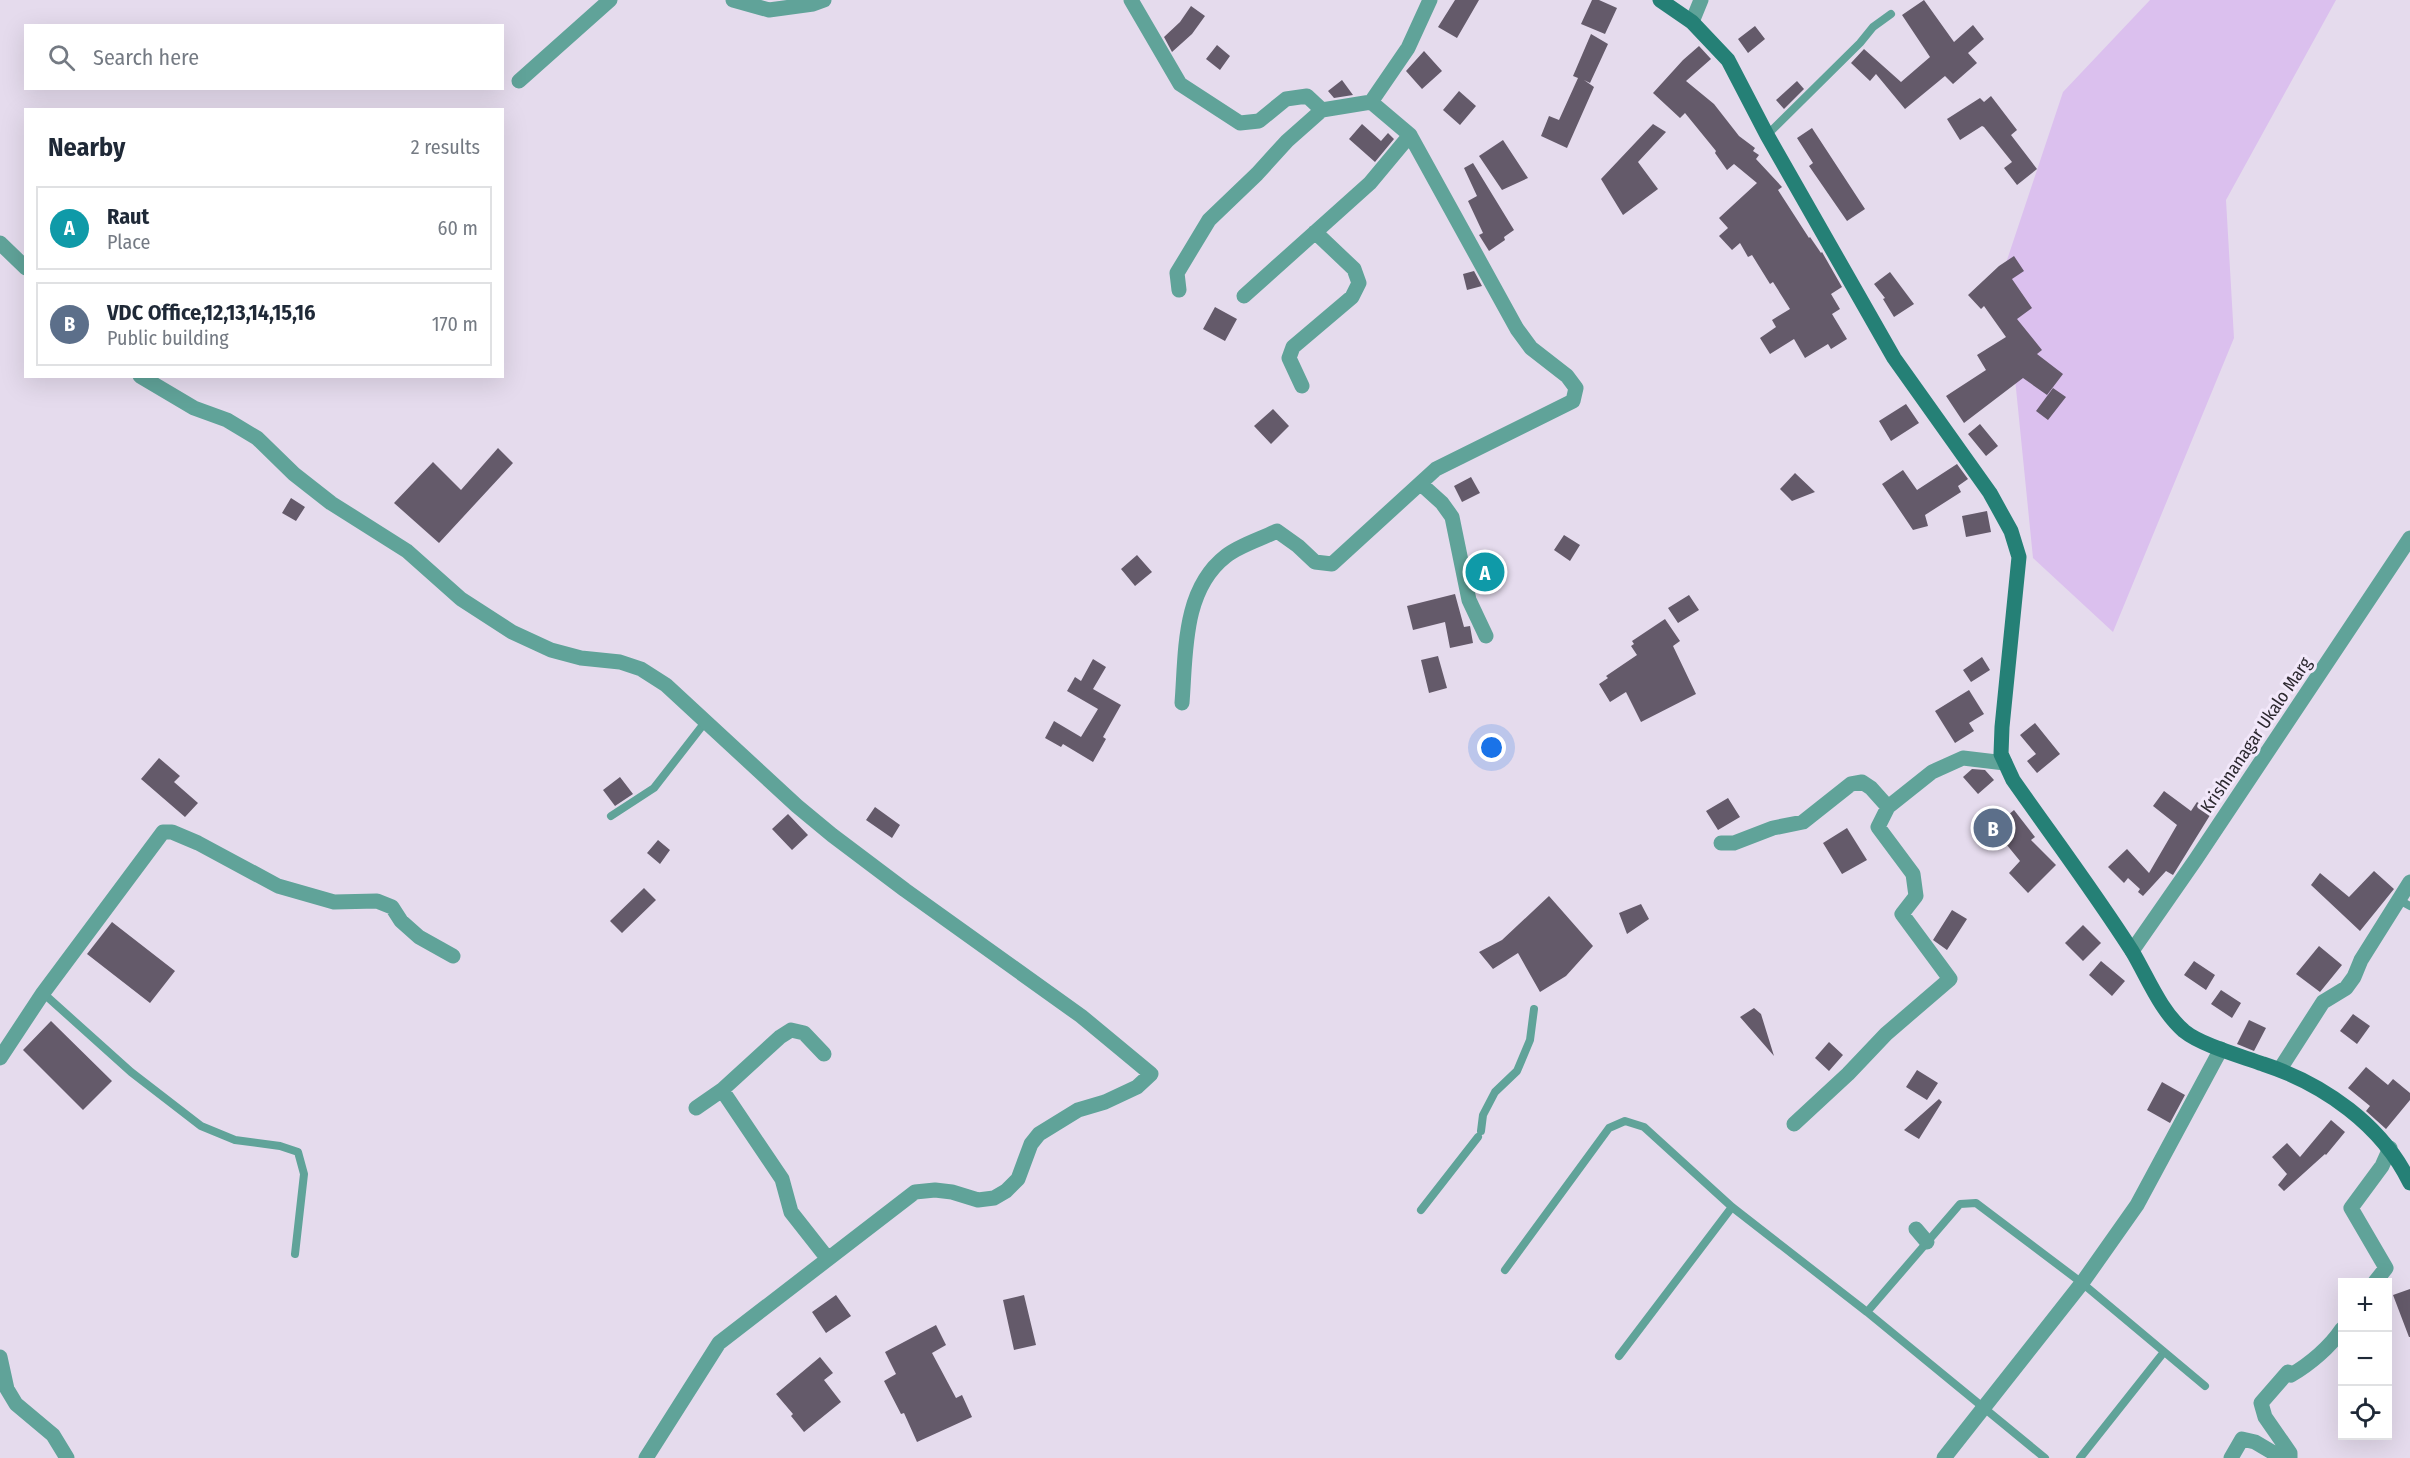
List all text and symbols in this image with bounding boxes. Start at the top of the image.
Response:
search box [24,24,504,90]
icon: search [45,41,78,74]
text: Search here [93,44,199,71]
text: Nearby [48,132,125,163]
text: 2 results [411,135,480,159]
text: Raut [107,203,149,230]
text: A [64,216,75,240]
text: 60 m [438,216,478,240]
text: Place [107,230,150,254]
text: VDC Office,12,13,14,15,16 [107,299,316,326]
text: B [64,312,75,336]
text: 170 m [432,312,478,336]
text: Public building [107,326,229,350]
pin: A [1466,550,1504,594]
street label: Krishnanagar Ukalo Marg [2196,652,2317,817]
your location [1477,733,1506,762]
pin: B [1974,806,2012,850]
map controls [2338,1278,2392,1440]
button: + [2338,1278,2392,1332]
button: − [2338,1332,2392,1386]
button: locate [2338,1386,2392,1440]

